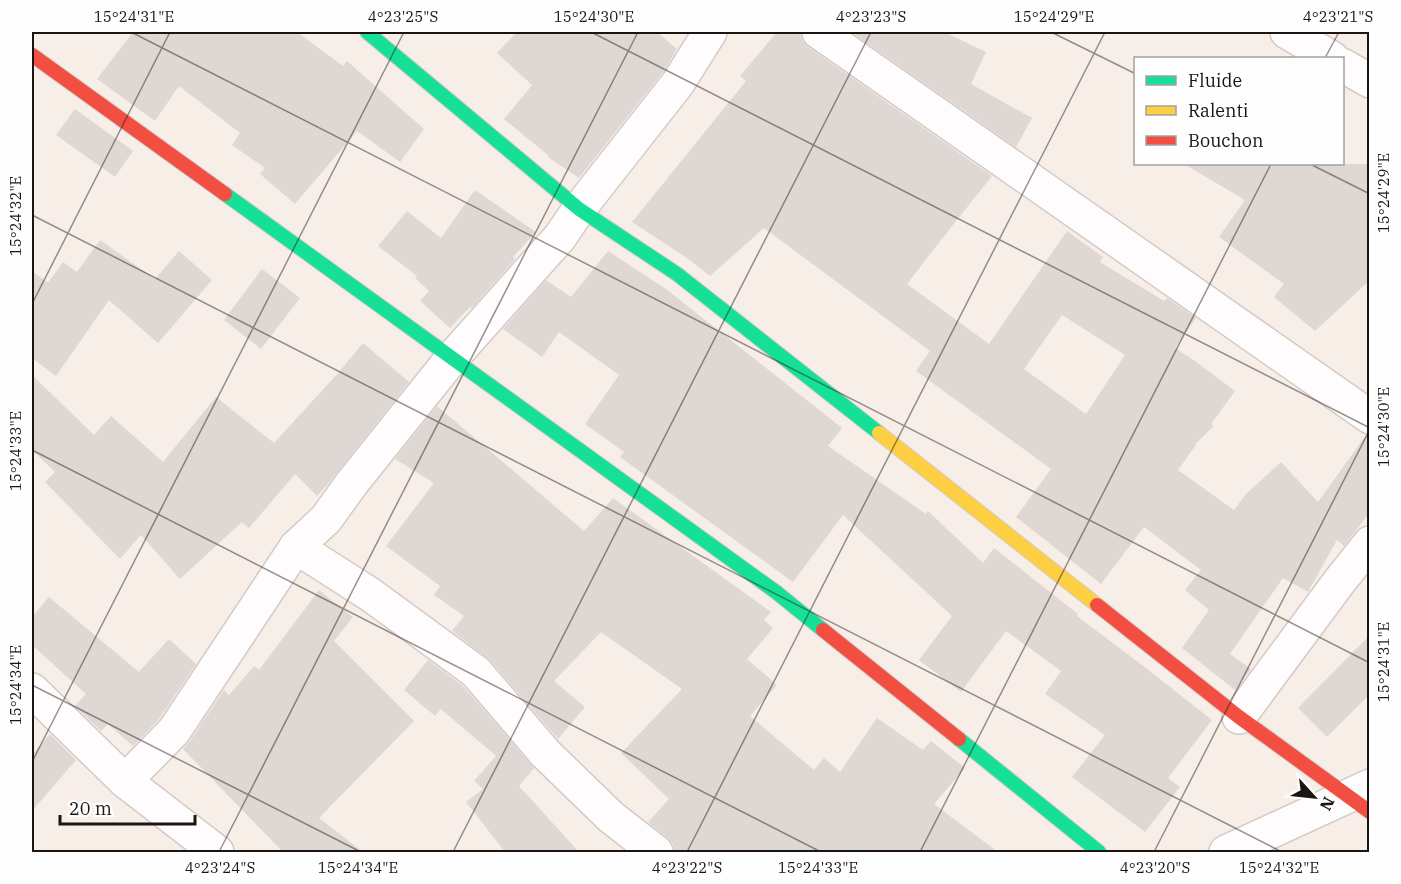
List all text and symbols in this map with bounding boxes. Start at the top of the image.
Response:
text: 15°24'31"E [94,7,174,26]
text: 4°23'25"S [368,7,438,26]
text: 15°24'30"E [554,7,634,26]
text: 4°23'23"S [836,7,906,26]
text: 15°24'29"E [1014,7,1094,26]
text: 4°23'21"S [1303,7,1373,26]
legend [1134,57,1344,165]
text: Fluide [1188,69,1242,92]
text: Ralenti [1188,99,1249,122]
text: Bouchon [1188,129,1264,152]
text: 15°24'29"E [1374,153,1393,233]
text: 15°24'32"E [6,176,25,256]
text: 15°24'30"E [1374,387,1393,467]
text: 15°24'33"E [6,411,25,491]
text: 15°24'31"E [1374,622,1393,702]
text: 15°24'34"E [6,645,25,725]
north arrow [1284,767,1344,827]
scale bar [60,788,195,826]
text: N [1316,794,1339,814]
text: 20 m [69,797,112,820]
text: 4°23'24"S [185,858,255,877]
text: 15°24'34"E [318,858,398,877]
text: 4°23'22"S [652,858,722,877]
text: 15°24'33"E [778,858,858,877]
text: 4°23'20"S [1120,858,1190,877]
text: 15°24'32"E [1239,858,1319,877]

